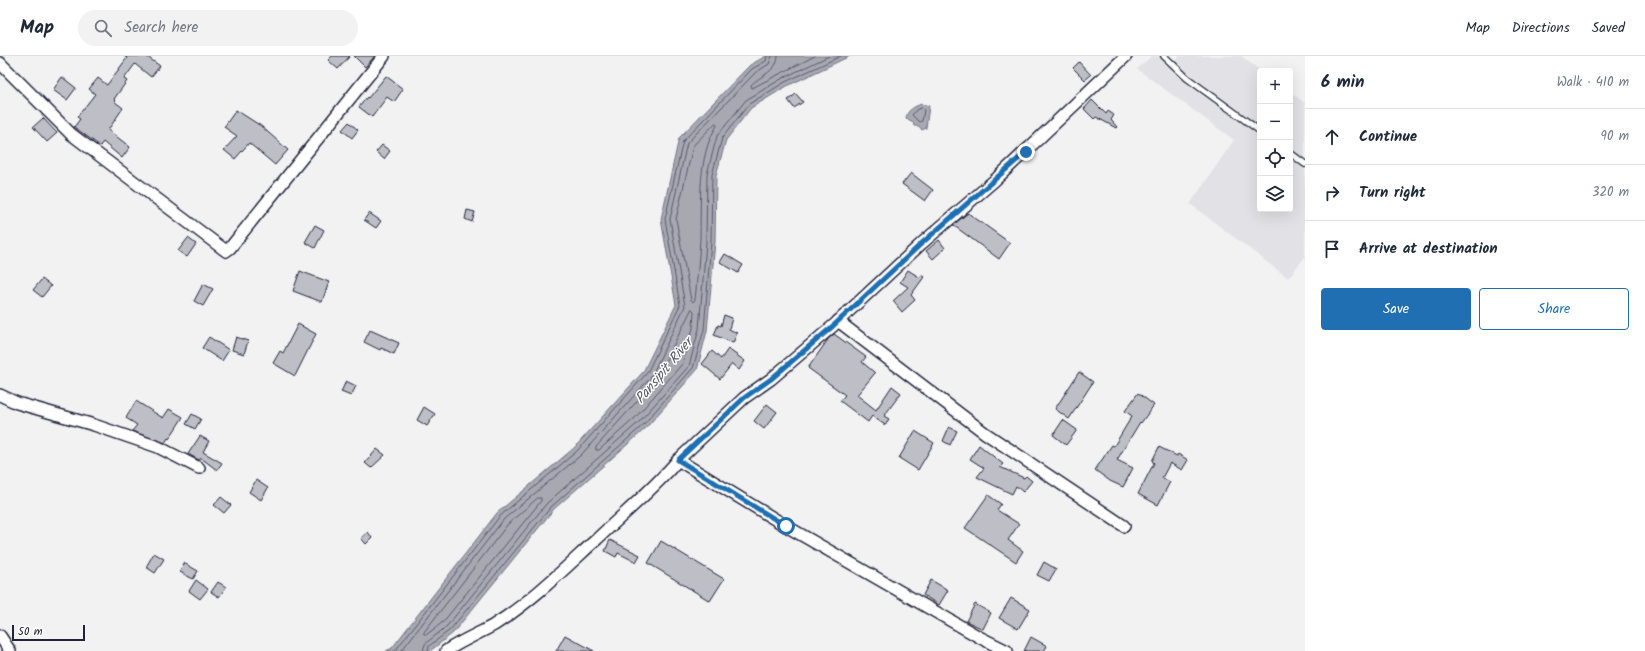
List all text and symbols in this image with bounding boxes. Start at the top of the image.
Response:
search box [78,10,358,46]
text: Map [20,13,54,43]
text: Search here [124,16,198,40]
icon: search [92,17,114,39]
text: Map [1465,17,1490,39]
text: Directions [1512,17,1570,39]
text: Saved [1592,17,1625,39]
map controls [1257,68,1293,212]
button: + [1257,68,1293,104]
text: 6 min [1321,69,1365,96]
text: Walk · 410 m [1557,72,1629,93]
button: − [1257,104,1293,140]
text: Continue [1359,125,1417,149]
icon: ahead [1321,126,1343,148]
text: 90 m [1601,126,1629,147]
button: locate [1257,140,1293,176]
route end [1017,143,1035,161]
button: layers [1257,176,1293,212]
text: Turn right [1359,181,1426,205]
icon: right [1321,182,1343,204]
text: 320 m [1592,182,1629,203]
text: Arrive at destination [1359,237,1498,261]
icon: arrive [1321,238,1343,260]
button: Save [1321,288,1471,330]
button: Share [1479,288,1629,330]
water label: Pansipit River [630,331,700,409]
route start [777,517,795,535]
scale bar [12,623,85,642]
text: 50 m [18,623,43,641]

